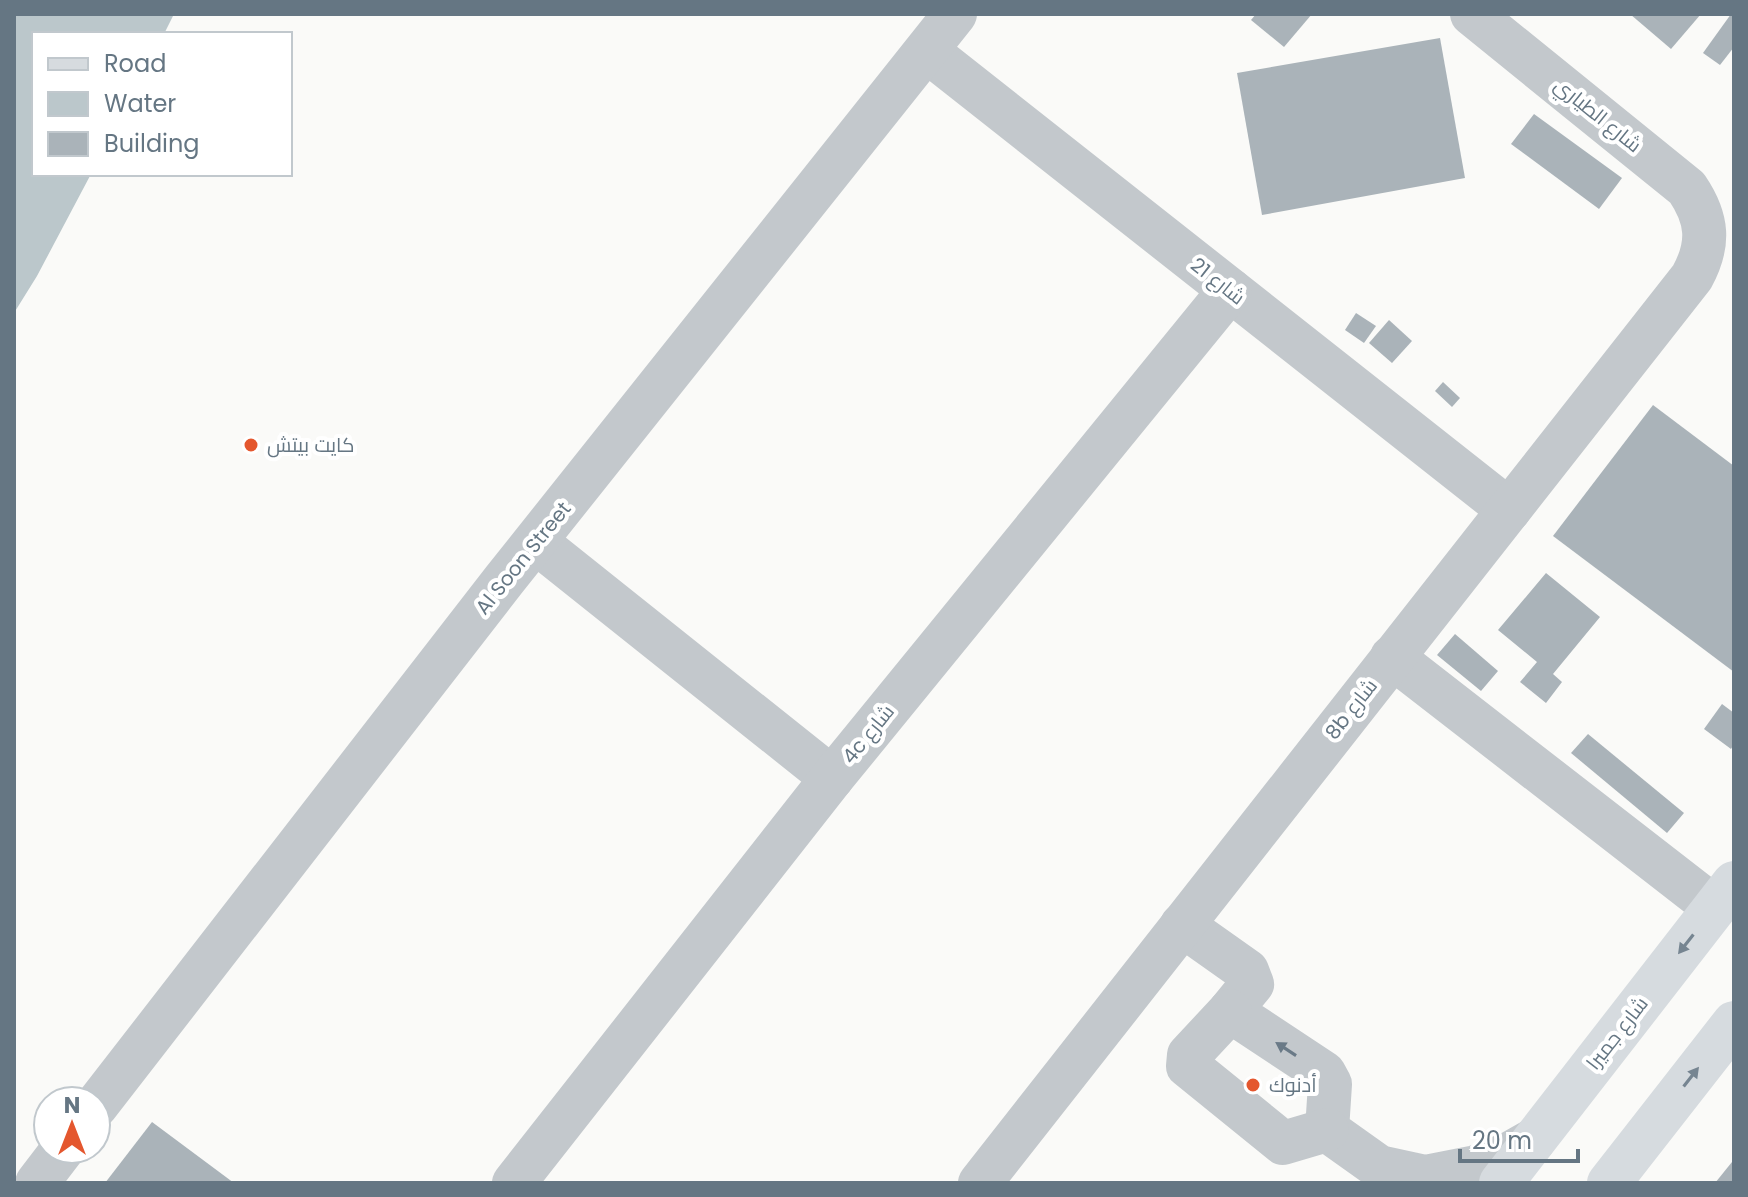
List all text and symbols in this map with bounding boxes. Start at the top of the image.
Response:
legend [32,32,292,176]
text: Road [104,47,166,80]
street label: شارع الطياري [1547,71,1648,160]
text: Water [104,87,176,120]
text: Building [104,127,200,160]
street label: شارع 21 [1185,251,1251,311]
place label: كايت بيتش [267,431,354,459]
marker: كايت بيتش [242,436,260,454]
street label: Al Soon Street [469,496,577,620]
street label: 8b شارع [1318,673,1384,745]
street label: 4c شارع [835,698,901,770]
one-way arrow [1678,934,1694,954]
street label: شارع جميرا [1580,991,1654,1075]
one-way arrow [1276,1041,1297,1056]
one-way arrow [1683,1067,1699,1088]
place label: أدنوك [1269,1071,1317,1099]
marker: أدنوك [1244,1076,1262,1094]
north arrow [32,1085,112,1165]
text: N [64,1090,80,1121]
scale bar [1460,1113,1578,1163]
text: 20 m [1472,1124,1532,1157]

